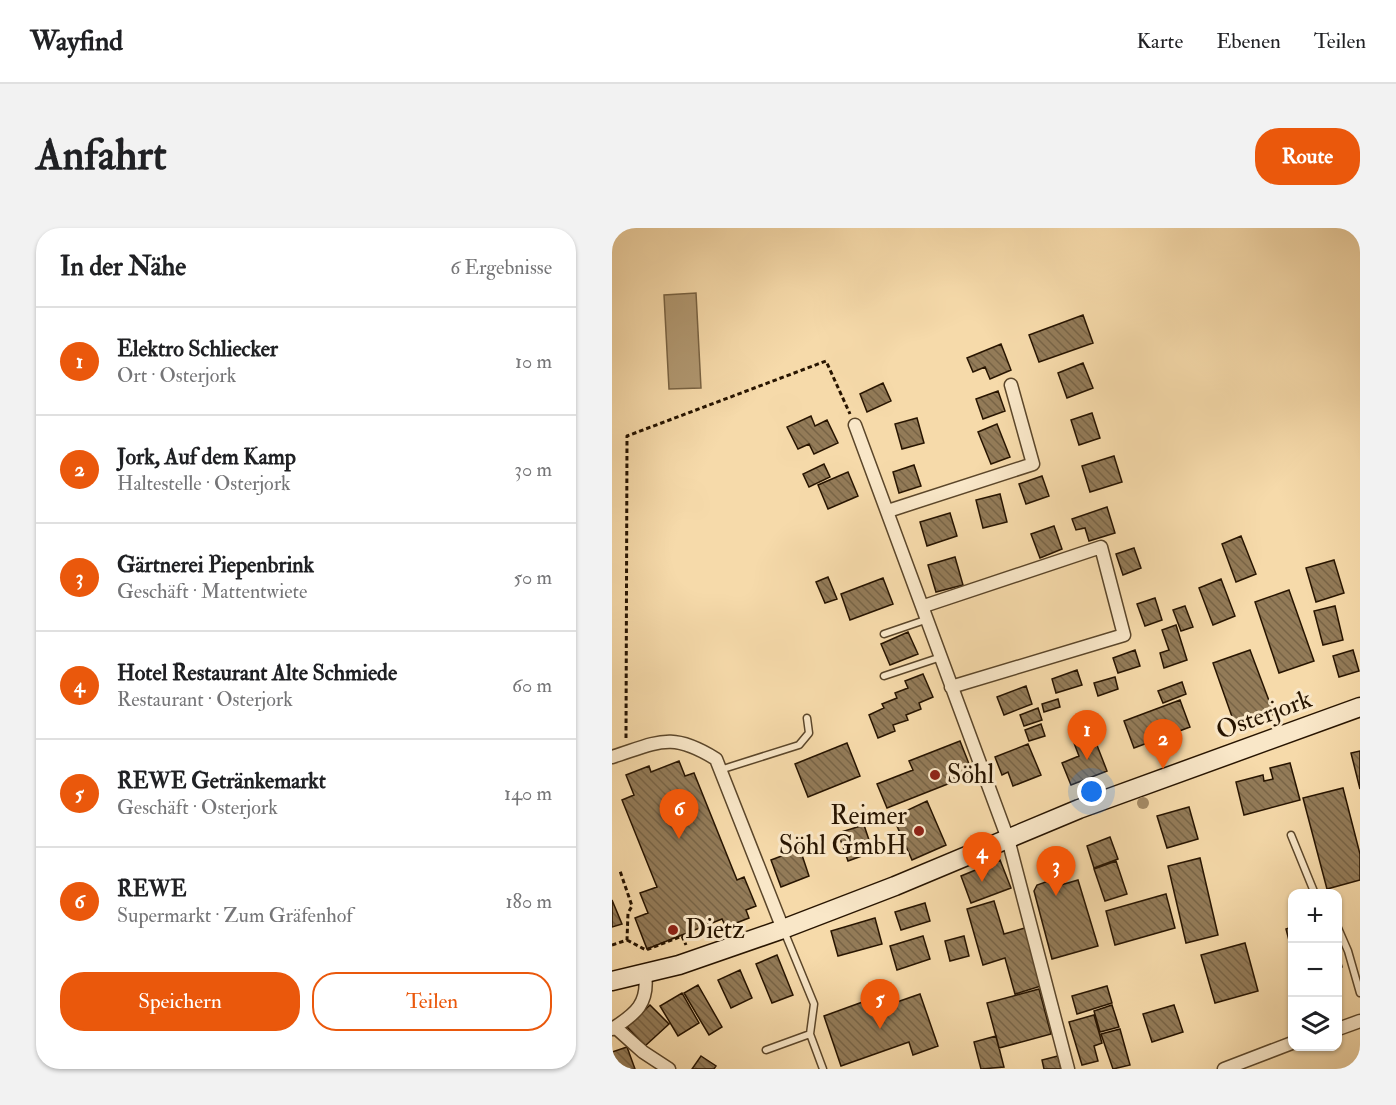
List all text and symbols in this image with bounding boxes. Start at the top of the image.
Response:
text: Wayfind [30,24,123,59]
text: Karte [1136,28,1183,55]
text: Ebenen [1216,28,1281,55]
text: Teilen [1314,28,1366,55]
button: Route [1255,128,1360,185]
text: Anfahrt [36,130,167,182]
text: In der Nähe [60,251,186,283]
text: 6 Ergebnisse [450,255,552,280]
text: Elektro Schliecker [117,335,278,363]
text: 1 [76,349,83,374]
text: 10 m [515,349,552,374]
text: Ort · Osterjork [117,363,236,388]
text: Jork, Auf dem Kamp [117,443,296,471]
text: 2 [74,457,85,482]
text: 30 m [514,457,552,482]
text: Haltestelle · Osterjork [117,471,291,496]
text: Gärtnerei Piepenbrink [117,551,314,579]
text: 3 [76,565,83,590]
text: 50 m [513,565,552,590]
text: Geschäft · Mattentwiete [117,579,307,604]
text: Hotel Restaurant Alte Schmiede [117,659,397,687]
text: 4 [74,673,85,698]
text: 60 m [512,673,552,698]
street label: Osterjork [1212,683,1317,747]
text: Restaurant · Osterjork [117,687,293,712]
pin: 1 [1068,710,1106,760]
pin: 2 [1144,720,1182,769]
place label: Söhl [947,759,994,791]
text: REWE Getränkemarkt [117,767,326,795]
marker: Söhl [928,768,942,782]
your location [1077,777,1106,806]
text: 5 [75,781,84,806]
text: 140 m [504,781,552,806]
pin: 6 [660,790,698,839]
text: Geschäft · Osterjork [117,795,278,820]
place label: Reimer Söhl GmbH [779,800,907,862]
marker: Reimer Söhl GmbH [912,824,926,838]
pin: 4 [962,832,1001,882]
pin: 3 [1036,846,1076,896]
text: REWE [117,875,187,903]
text: 6 [74,889,85,914]
text: 180 m [505,889,552,914]
map controls [1288,889,1342,1051]
button: + [1288,889,1342,943]
text: Supermarkt · Zum Gräfenhof [117,903,353,928]
place label: Dietz [685,914,745,946]
marker: Dietz [666,923,680,937]
button: − [1288,943,1342,997]
button: Speichern [60,972,300,1031]
button: Teilen [312,972,552,1031]
pin: 5 [860,980,900,1029]
button: layers [1288,997,1342,1051]

